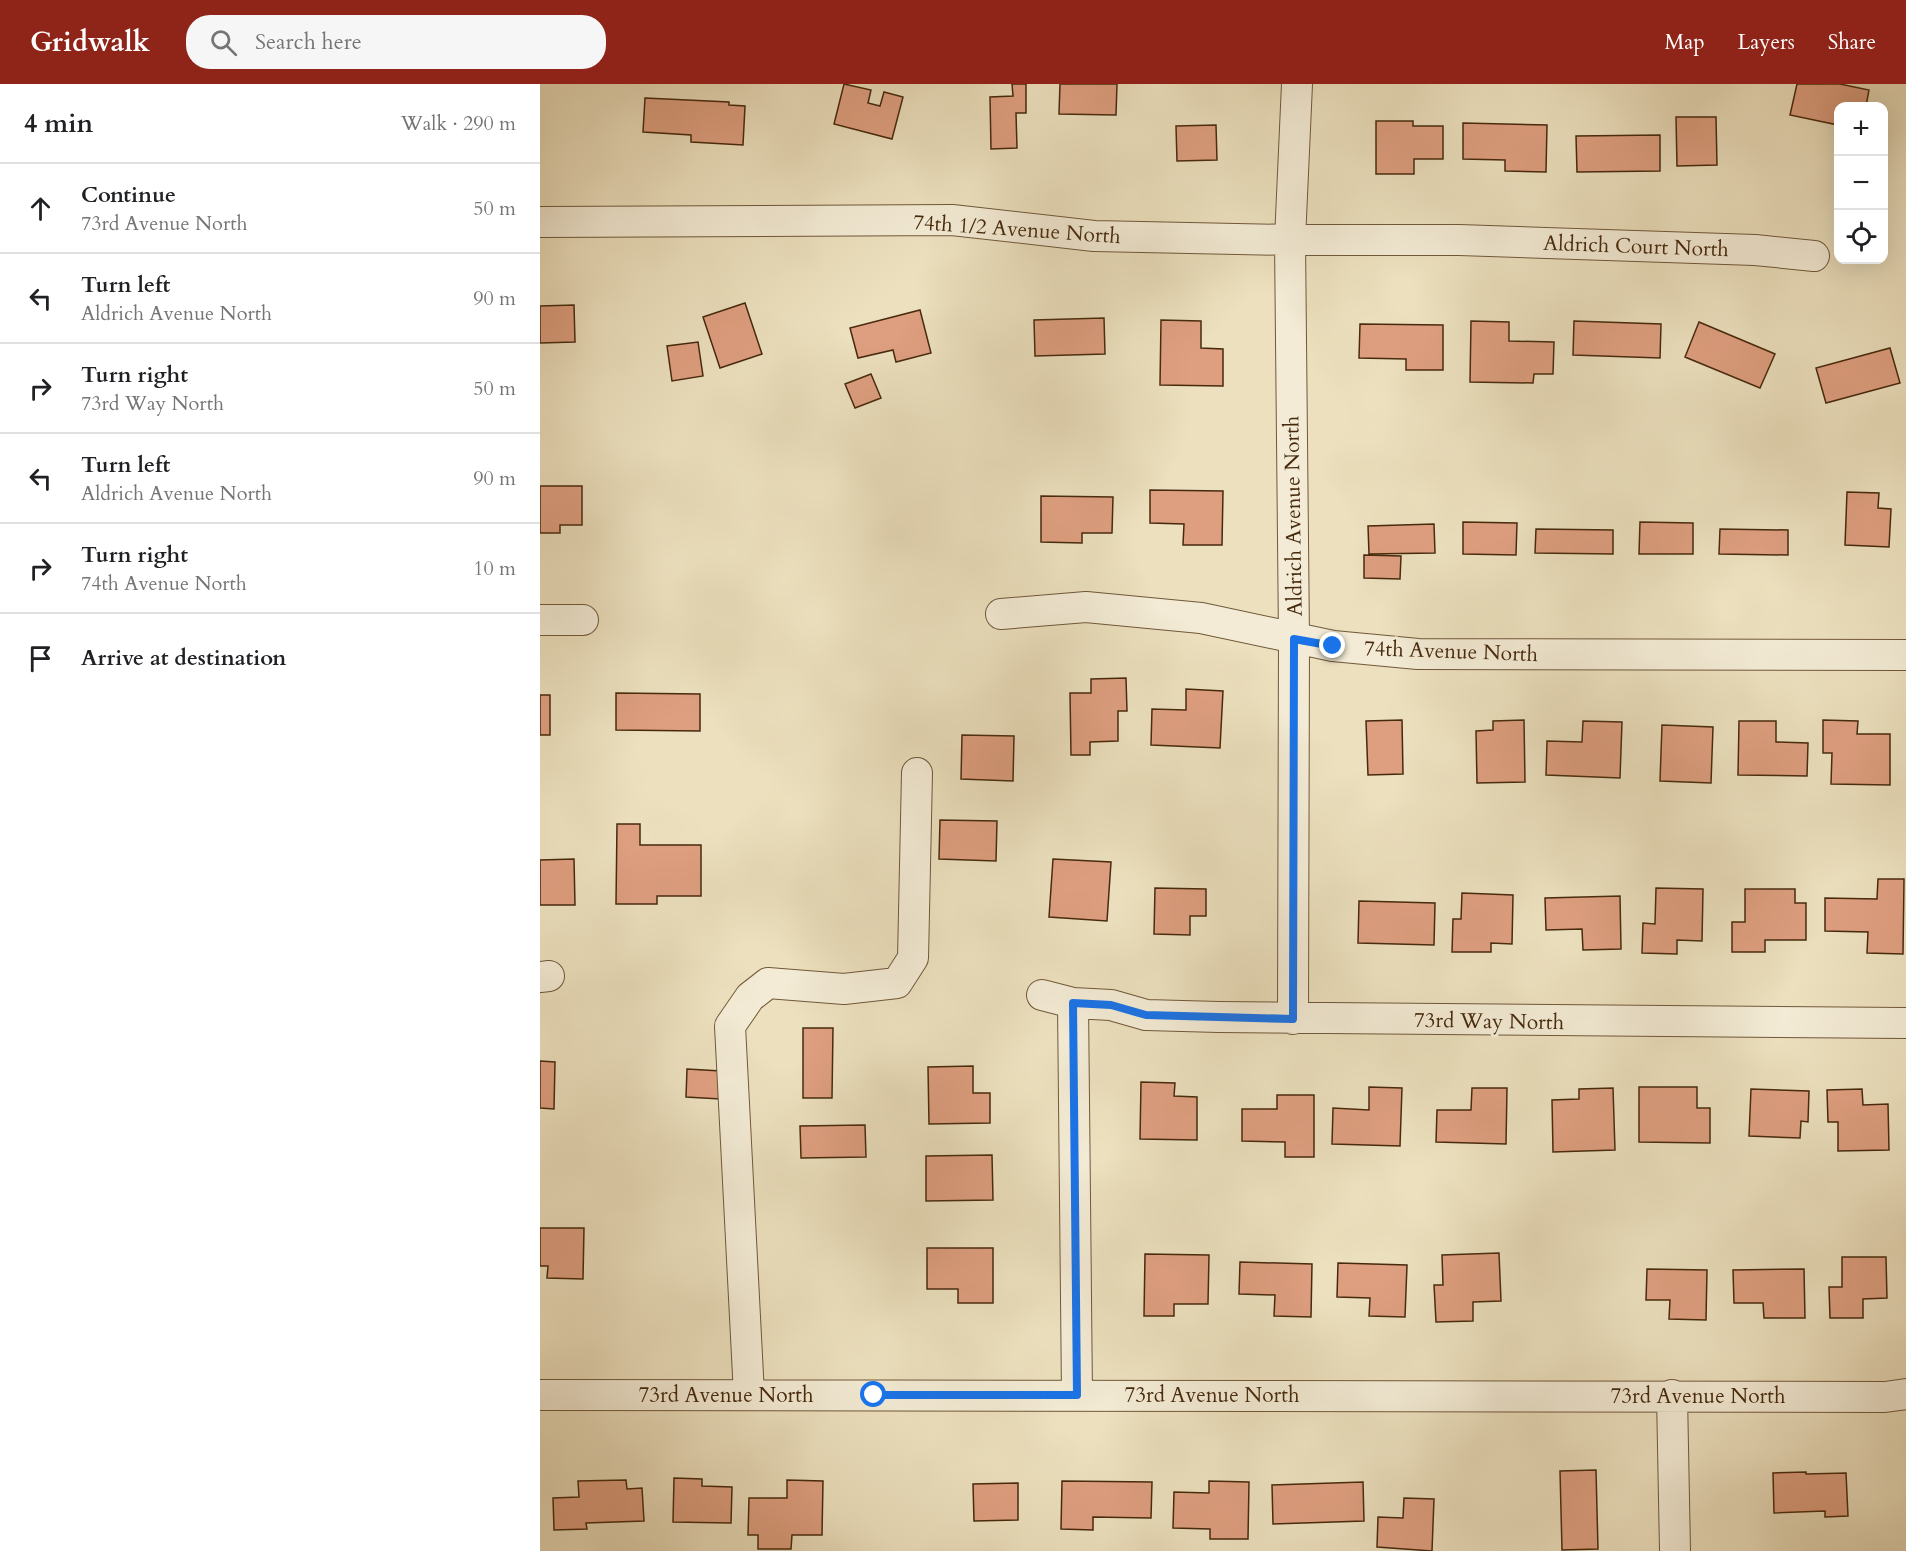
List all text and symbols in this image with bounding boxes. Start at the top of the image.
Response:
search box [186,15,606,69]
text: Gridwalk [30,23,150,61]
icon: search [207,26,240,59]
text: Search here [255,27,362,57]
text: Map [1665,28,1705,57]
text: Layers [1738,28,1795,57]
text: Share [1828,28,1876,57]
map controls [1834,102,1888,264]
button: + [1834,102,1888,156]
text: 4 min [24,106,93,141]
text: Walk · 290 m [401,110,516,137]
button: − [1834,156,1888,210]
text: Continue [81,180,176,210]
icon: ahead [24,192,57,225]
text: 50 m [473,195,516,222]
street label: 74th 1/2 Avenue North [912,208,1122,251]
text: 73rd Avenue North [81,210,247,237]
button: locate [1834,210,1888,264]
street label: Aldrich Court North [1543,229,1730,264]
text: Turn left [81,270,170,300]
icon: left [24,282,57,315]
text: 90 m [473,285,516,312]
text: Aldrich Avenue North [81,300,272,327]
text: Turn right [81,360,188,390]
icon: right [24,372,57,405]
text: 50 m [473,375,516,402]
text: 73rd Way North [81,390,224,417]
street label: Aldrich Avenue North [1277,415,1310,617]
text: Turn left [81,450,170,480]
icon: left [24,462,57,495]
text: 90 m [473,465,516,492]
text: Aldrich Avenue North [81,480,272,507]
text: Turn right [81,540,188,570]
icon: right [24,552,57,585]
text: 10 m [473,555,516,582]
text: 74th Avenue North [81,570,247,597]
route end [1319,632,1345,658]
street label: 74th Avenue North [1363,634,1539,669]
icon: arrive [24,642,57,675]
text: Arrive at destination [81,643,286,673]
street label: 73rd Way North [1414,1006,1565,1037]
street label: 73rd Avenue North [639,1381,814,1410]
route start [860,1381,886,1407]
street label: 73rd Avenue North [1125,1381,1300,1410]
street label: 73rd Avenue North [1611,1382,1786,1411]

